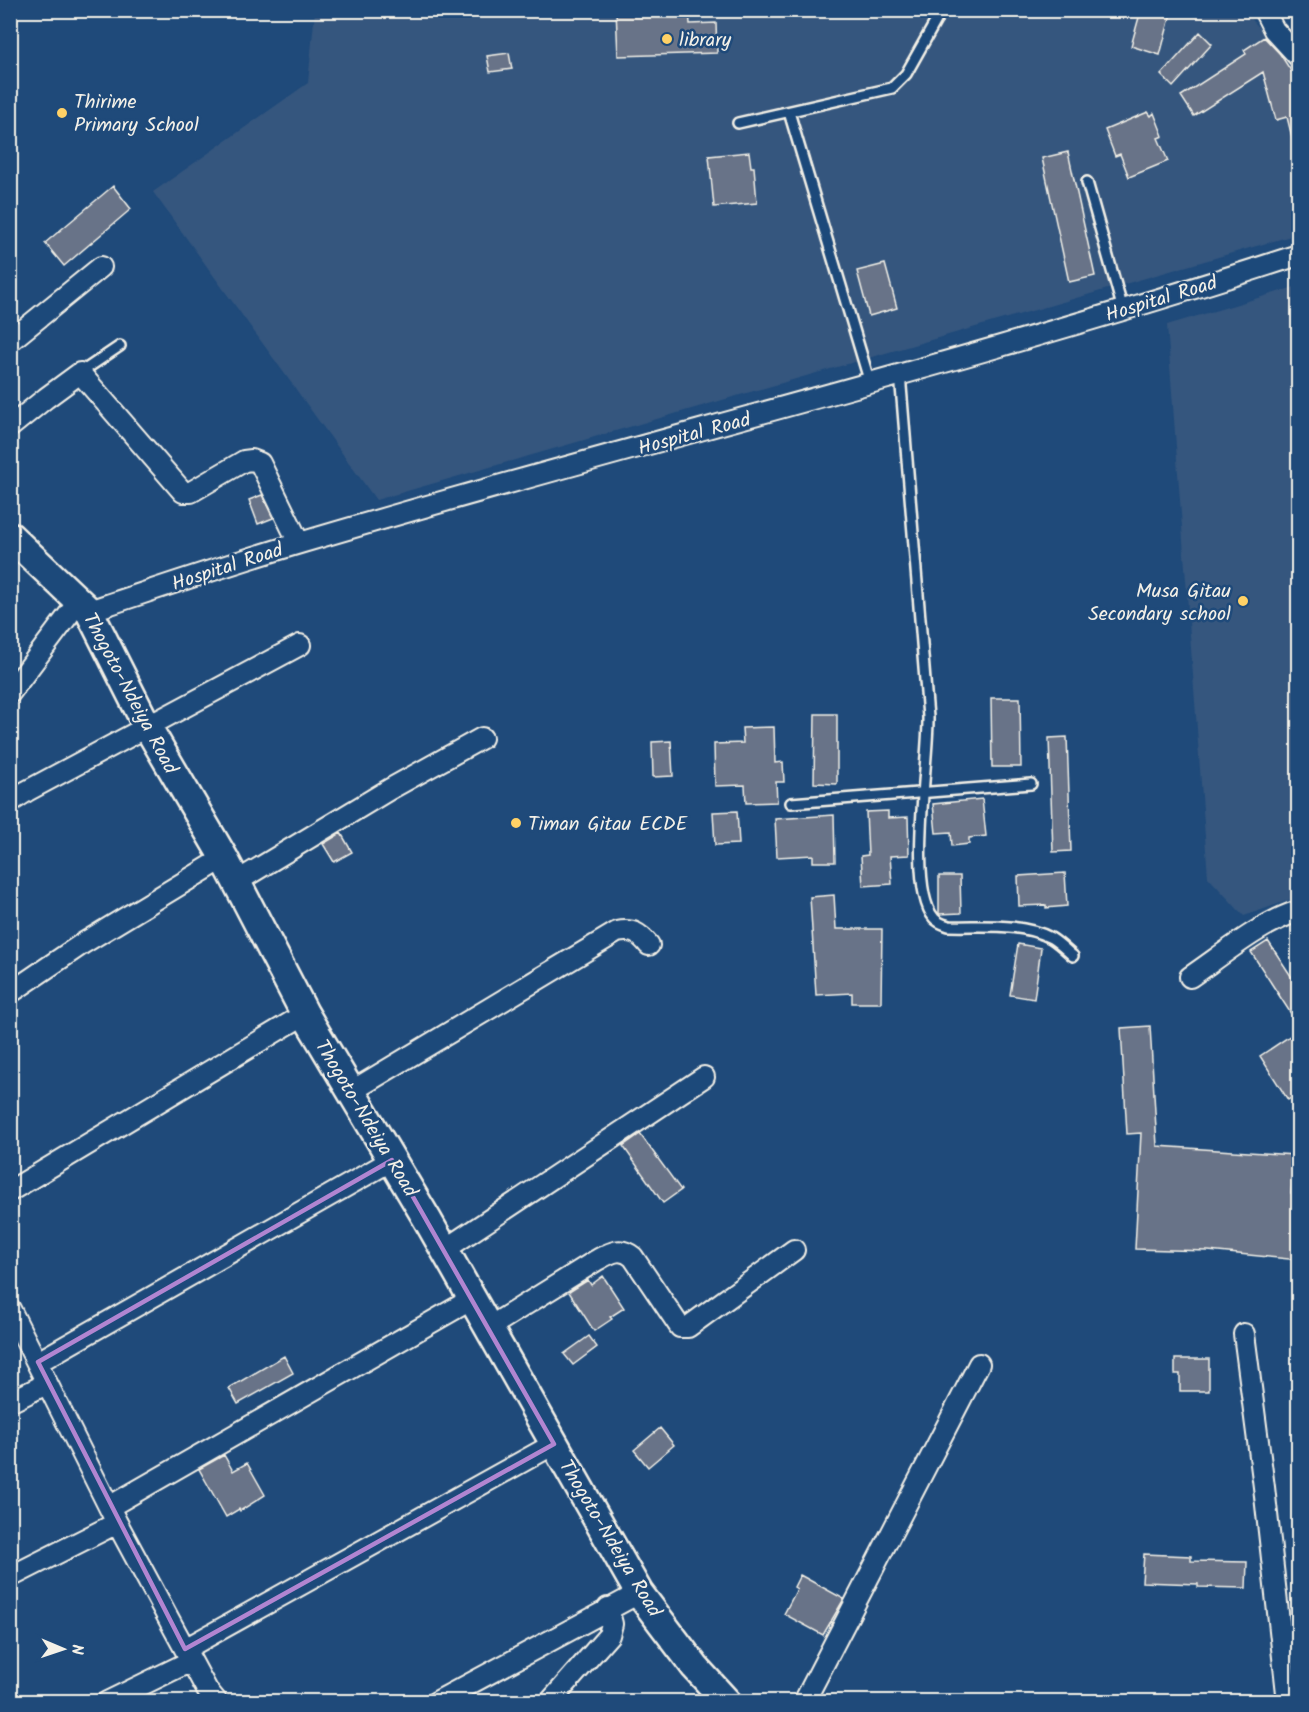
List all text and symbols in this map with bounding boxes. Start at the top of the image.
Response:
place label: library [679,25,732,57]
marker: library [660,32,674,46]
place label: Thirime Primary School [74,87,199,142]
marker: Thirime Primary School [55,106,69,120]
street label: Hospital Road [1102,267,1222,332]
street label: Hospital Road [635,404,755,465]
street label: Hospital Road [168,535,288,601]
place label: Musa Gitau Secondary school [1088,576,1231,631]
marker: Musa Gitau Secondary school [1236,594,1250,608]
street label: Thogoto-Ndeiya Road [73,607,186,781]
place label: Timan Gitau ECDE [528,809,689,841]
marker: Timan Gitau ECDE [509,816,523,830]
street label: Thogoto-Ndeiya Road [305,1034,426,1205]
street label: Thogoto-Ndeiya Road [549,1454,670,1625]
north arrow [33,1619,93,1679]
text: N [64,1644,89,1655]

